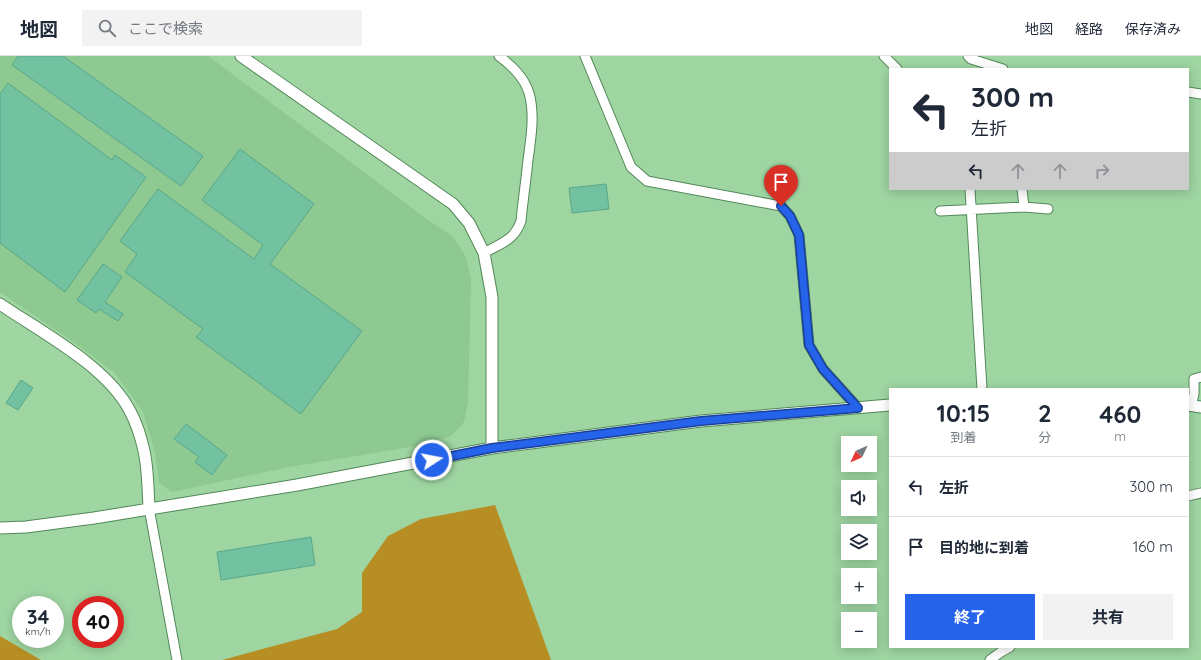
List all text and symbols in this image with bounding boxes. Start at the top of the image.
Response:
search box [82,10,362,46]
text: 地図 [20,17,58,41]
icon: search [96,17,118,39]
text: ここで検索 [128,19,203,38]
text: 地図 [1025,20,1053,38]
text: 経路 [1075,20,1103,38]
text: 保存済み [1125,20,1181,38]
text: 300 m [971,79,1054,114]
icon: left [905,84,957,136]
text: 左折 [971,117,1007,140]
icon: left [965,160,987,182]
icon: ahead [1007,160,1029,182]
icon: ahead [1049,160,1071,182]
icon: right [1091,160,1113,182]
pin [764,165,798,206]
icon: arrive [770,171,792,193]
text: 10:15 [937,398,990,428]
text: 2 [1038,398,1052,428]
text: 460 [1099,399,1141,429]
text: m [1114,428,1126,444]
text: 到着 [950,429,977,445]
text: 分 [1038,429,1051,445]
north arrow [841,436,877,472]
map controls [841,436,877,648]
position arrow [411,439,453,481]
icon: left [905,476,927,498]
text: 300 m [1130,477,1173,496]
text: 左折 [939,478,969,497]
button: sound [841,480,877,516]
button: layers [841,524,877,560]
icon: arrive [905,536,927,558]
text: 160 m [1133,537,1173,556]
text: 目的地に到着 [939,538,1029,557]
button: + [841,568,877,604]
button: 終了 [905,594,1035,640]
button: 共有 [1043,594,1173,640]
speed limit sign: 40 [72,596,124,648]
text: 34 [27,604,49,629]
button: − [841,612,877,648]
text: km/h [25,625,51,638]

